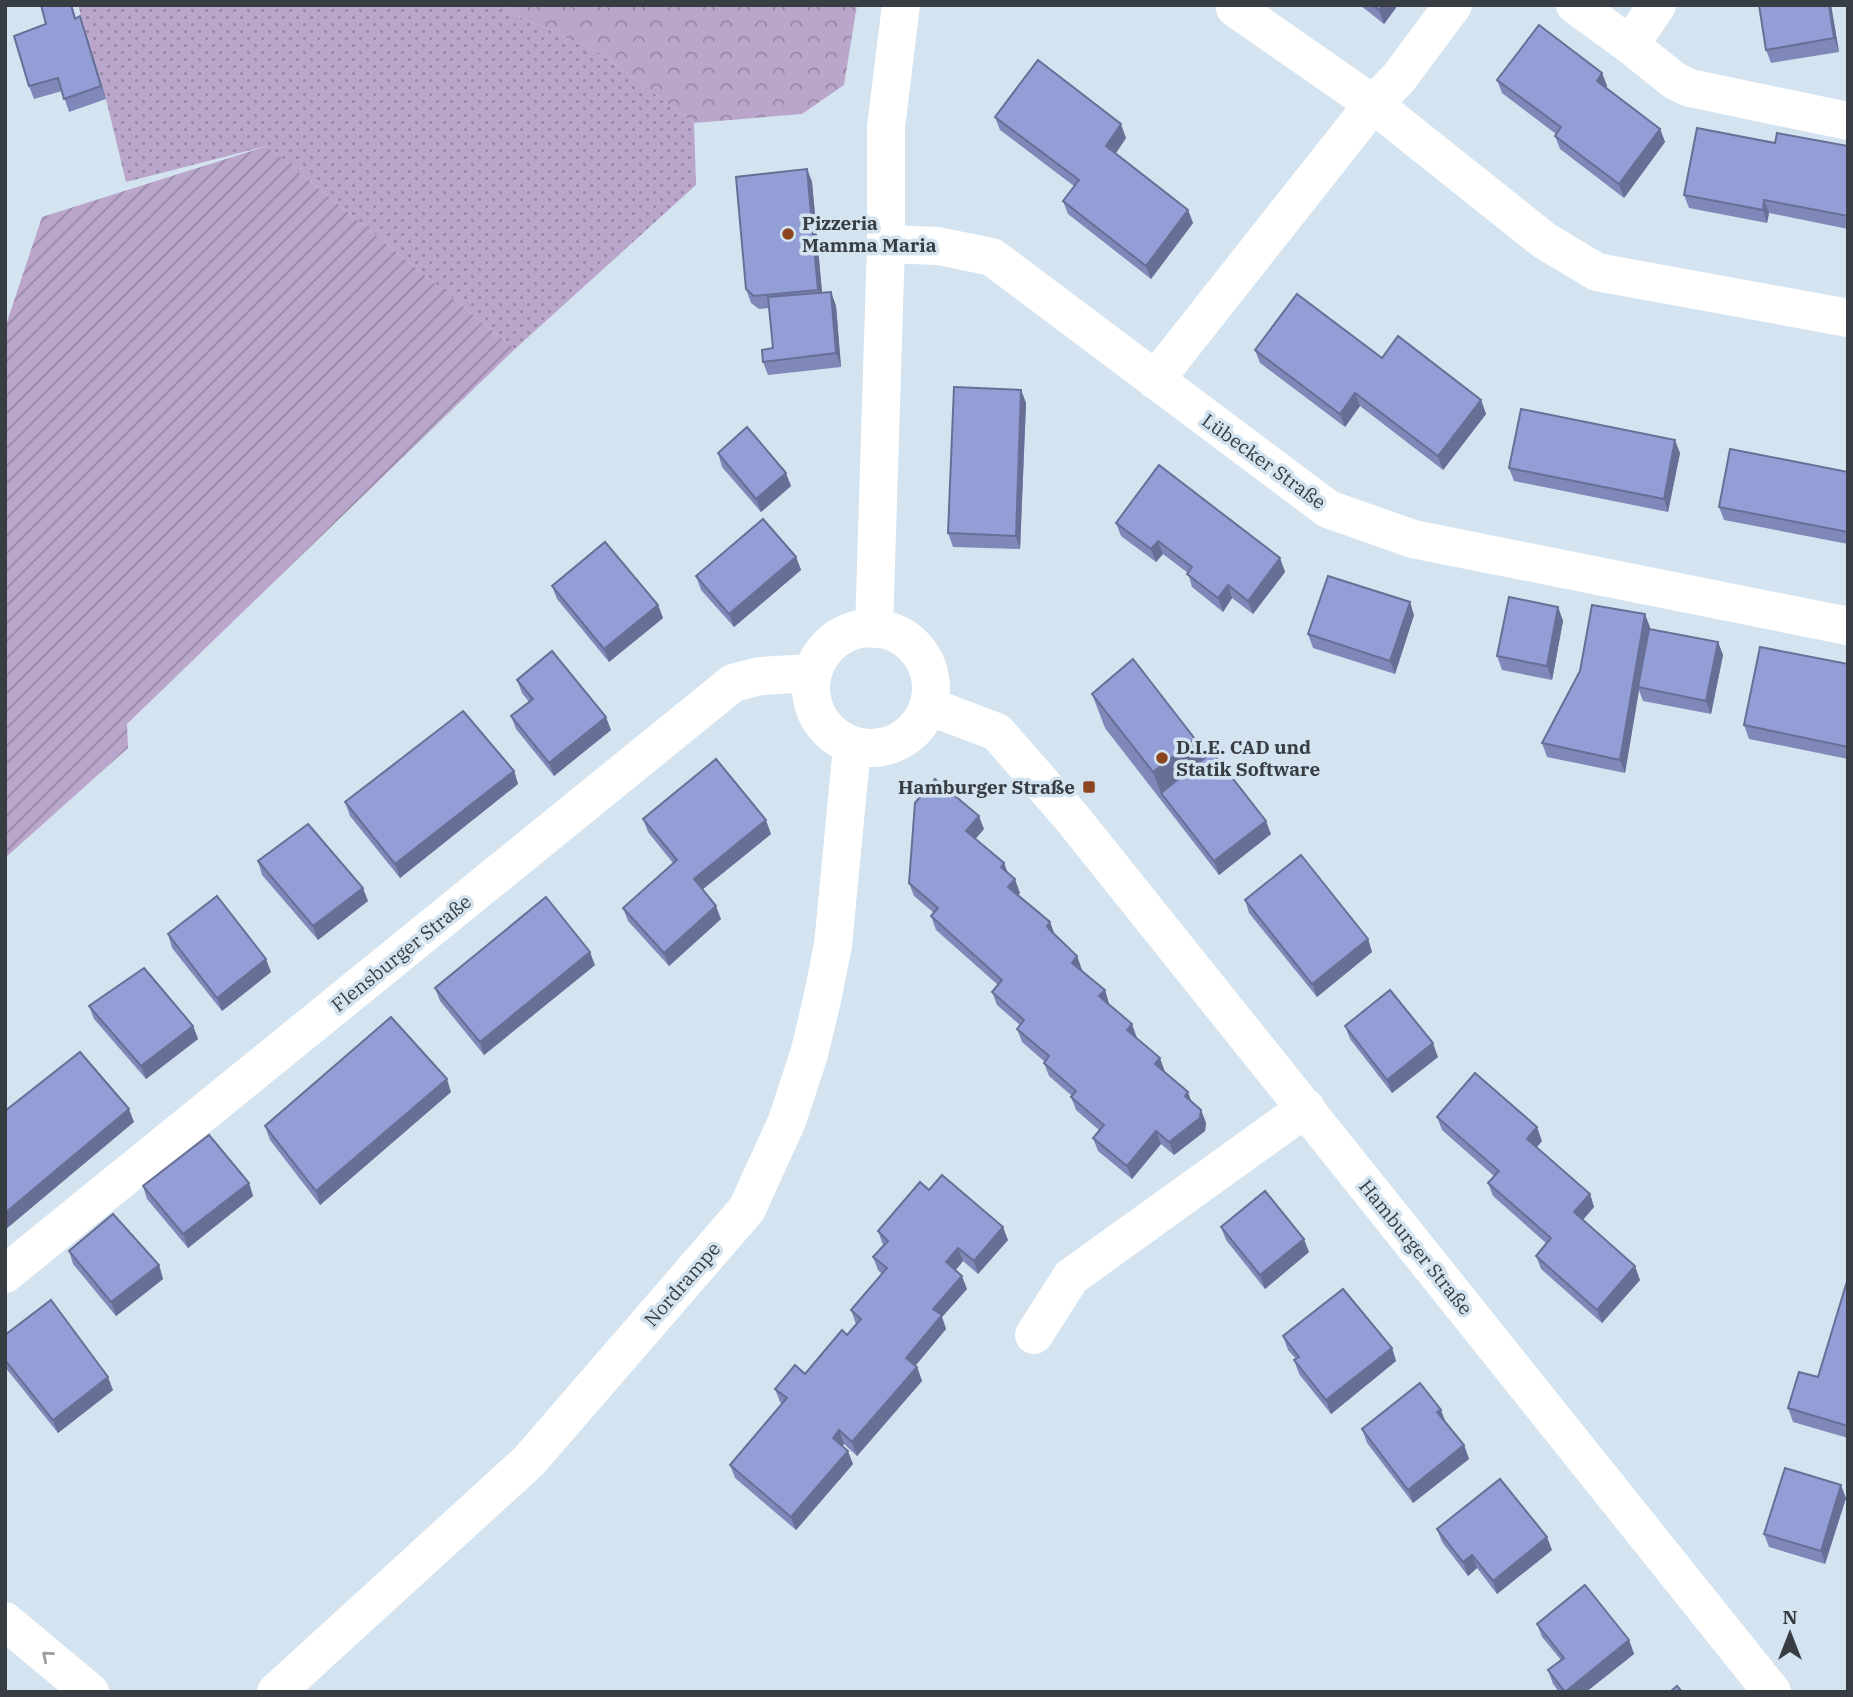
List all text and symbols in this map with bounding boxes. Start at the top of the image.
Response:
place label: Pizzeria Mamma Maria [802,211,937,257]
marker: Pizzeria Mamma Maria [780,226,796,242]
street label: Lübecker Straße [1197,408,1331,514]
place label: D.I.E. CAD und Statik Software [1176,735,1320,781]
marker: D.I.E. CAD und Statik Software [1154,750,1170,766]
place label: Hamburger Straße [898,775,1075,799]
marker: Hamburger Straße [1081,779,1097,795]
street label: Flensburger Straße [326,889,476,1017]
street label: Hamburger Straße [1354,1174,1478,1320]
street label: Nordrampe [639,1237,725,1331]
north arrow [1755,1599,1825,1669]
text: N [1782,1605,1798,1629]
one-way arrow [43,1652,55,1665]

